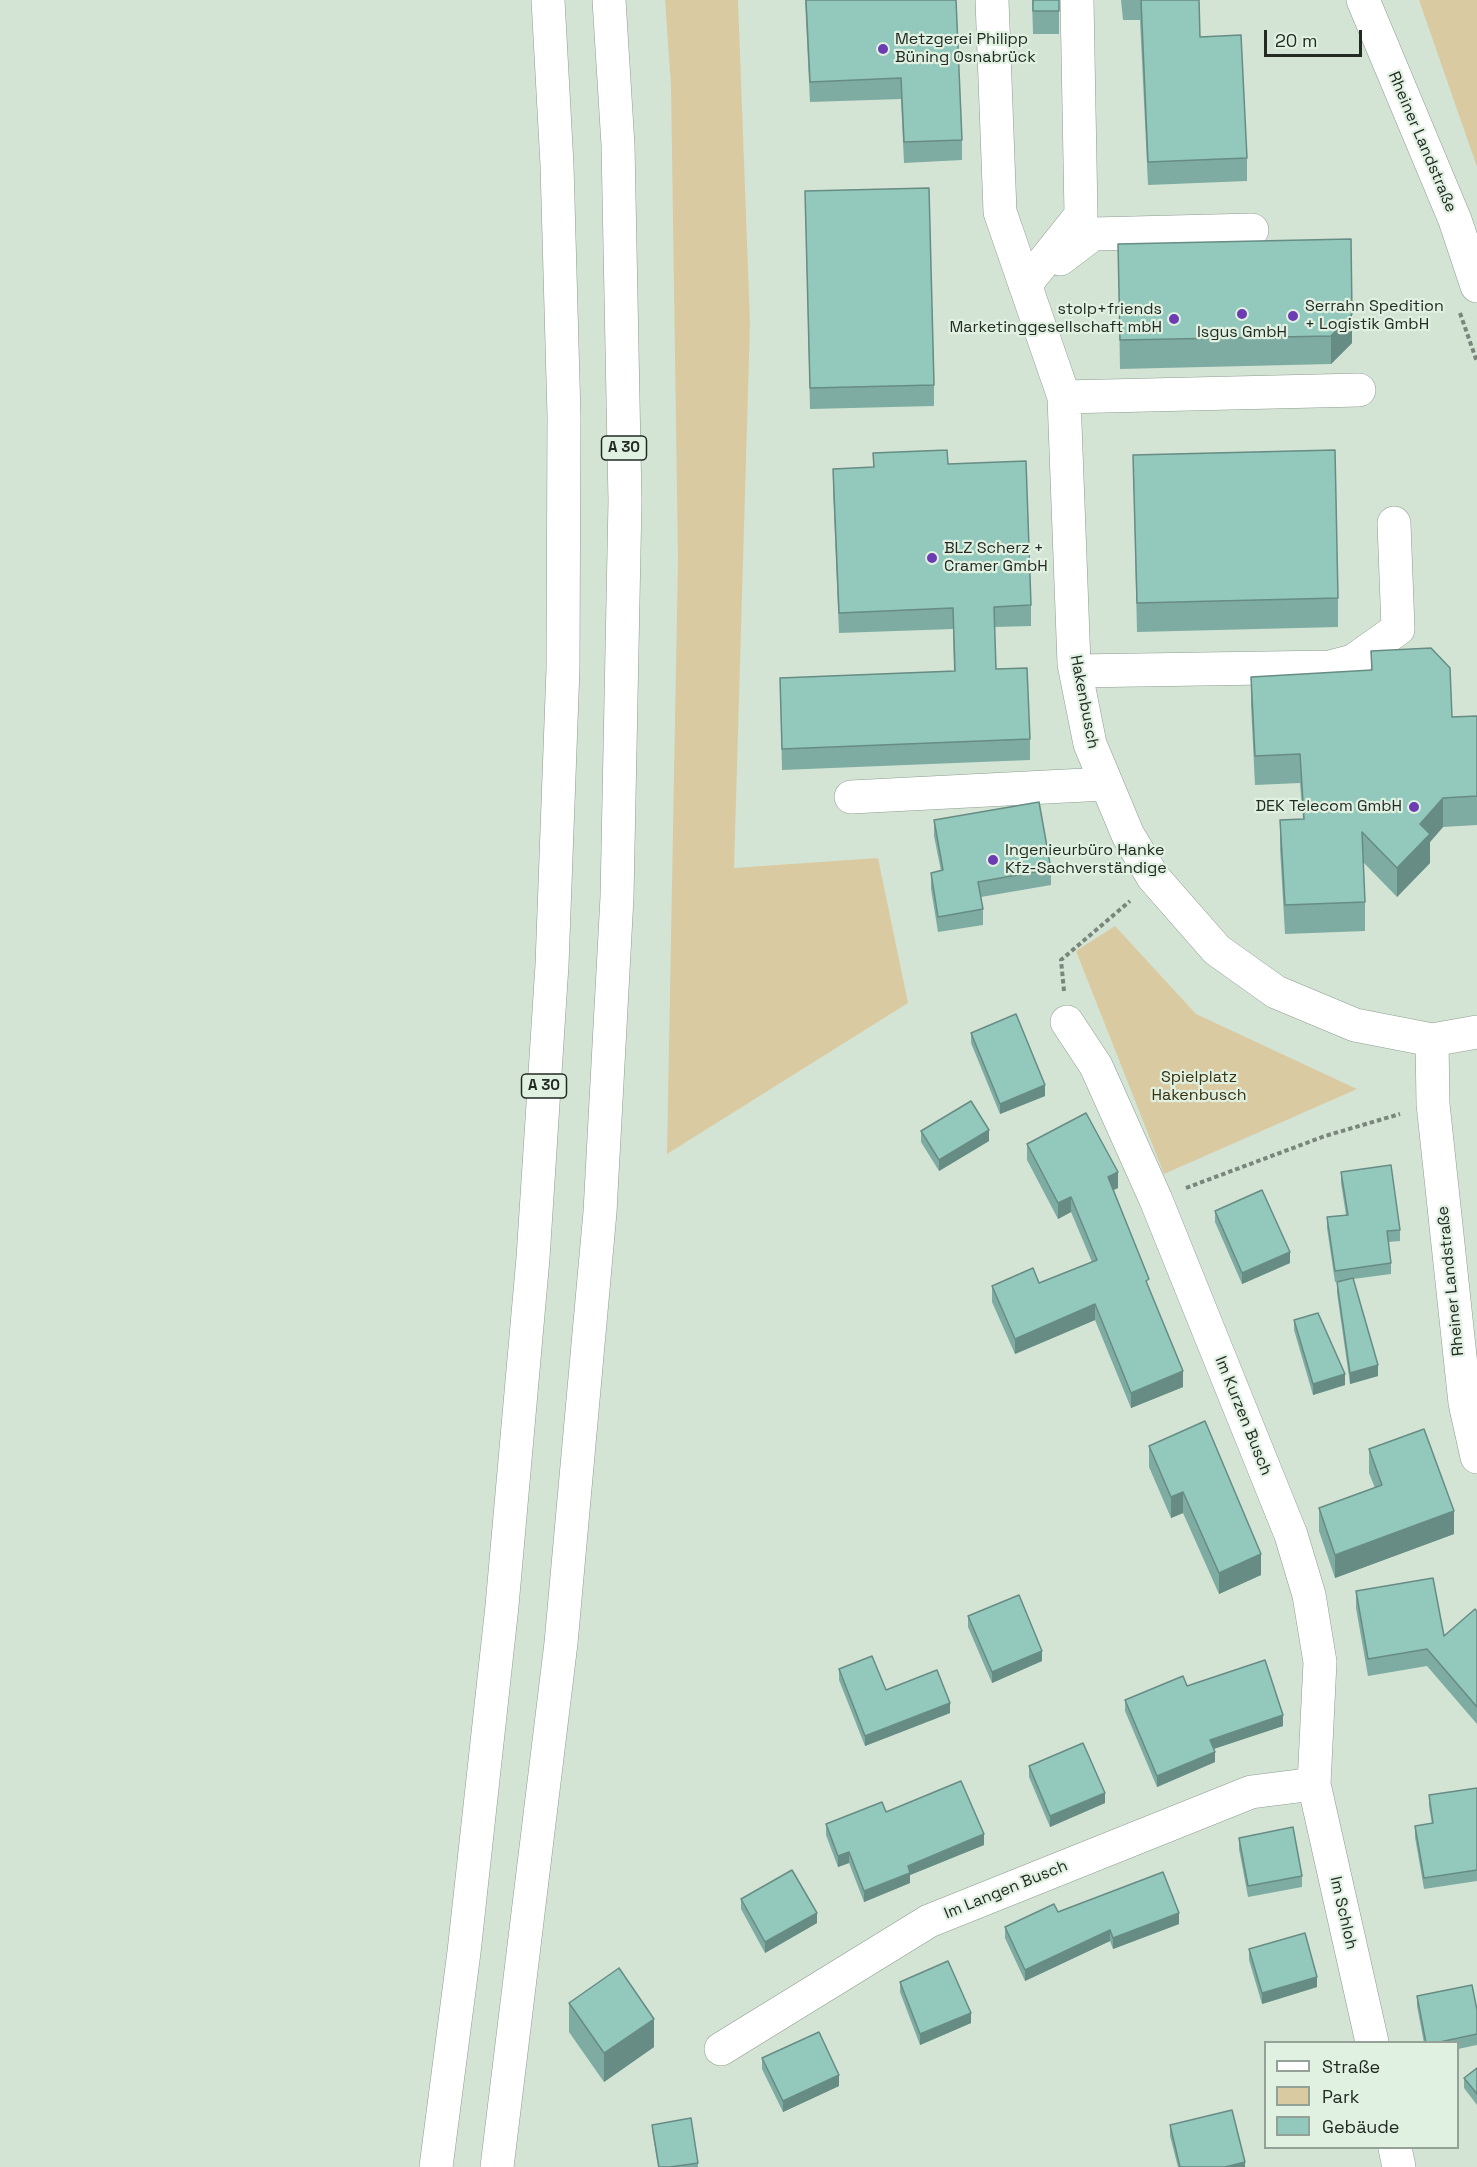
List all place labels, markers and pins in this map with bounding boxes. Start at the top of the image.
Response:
place label: Metzgerei Philipp Büning Osnabrück [895,30,1036,68]
marker: Metzgerei Philipp Büning Osnabrück [876,42,890,56]
place label: Serrahn Spedition + Logistik GmbH [1305,297,1444,335]
place label: stolp+friends Marketinggesellschaft mbH [949,300,1162,338]
marker: Isgus GmbH [1235,307,1249,321]
marker: Serrahn Spedition + Logistik GmbH [1286,309,1300,323]
marker: stolp+friends Marketinggesellschaft mbH [1167,312,1181,326]
place label: Isgus GmbH [1197,323,1287,343]
place label: BLZ Scherz + Cramer GmbH [944,539,1048,577]
marker: BLZ Scherz + Cramer GmbH [925,551,939,565]
place label: DEK Telecom GmbH [1255,797,1402,817]
marker: DEK Telecom GmbH [1407,800,1421,814]
place label: Ingenieurbüro Hanke Kfz-Sachverständige [1005,841,1167,879]
marker: Ingenieurbüro Hanke Kfz-Sachverständige [986,853,1000,867]

